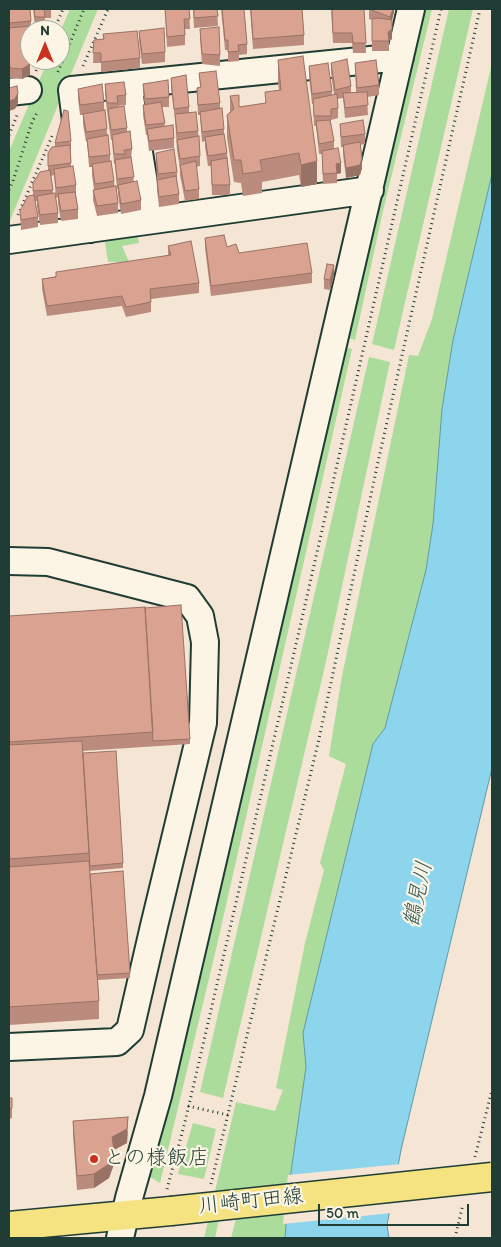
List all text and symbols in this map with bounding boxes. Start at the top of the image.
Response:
north arrow [20,20,70,70]
text: N [40,22,50,39]
water label: 鶴見川 [399,859,439,929]
place label: との様飯店 [104,1146,209,1172]
marker: との様飯店 [88,1153,100,1165]
street label: 川崎町田線 [197,1184,305,1220]
scale bar [321,1194,472,1226]
text: 50 m [326,1204,359,1222]

